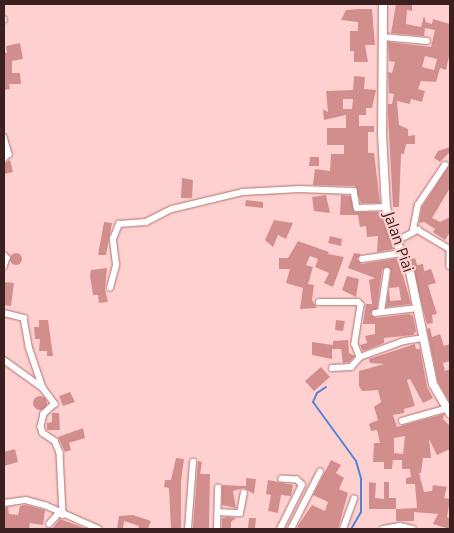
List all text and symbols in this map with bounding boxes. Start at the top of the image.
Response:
street label: Jalan Piai [380,210,418,274]

